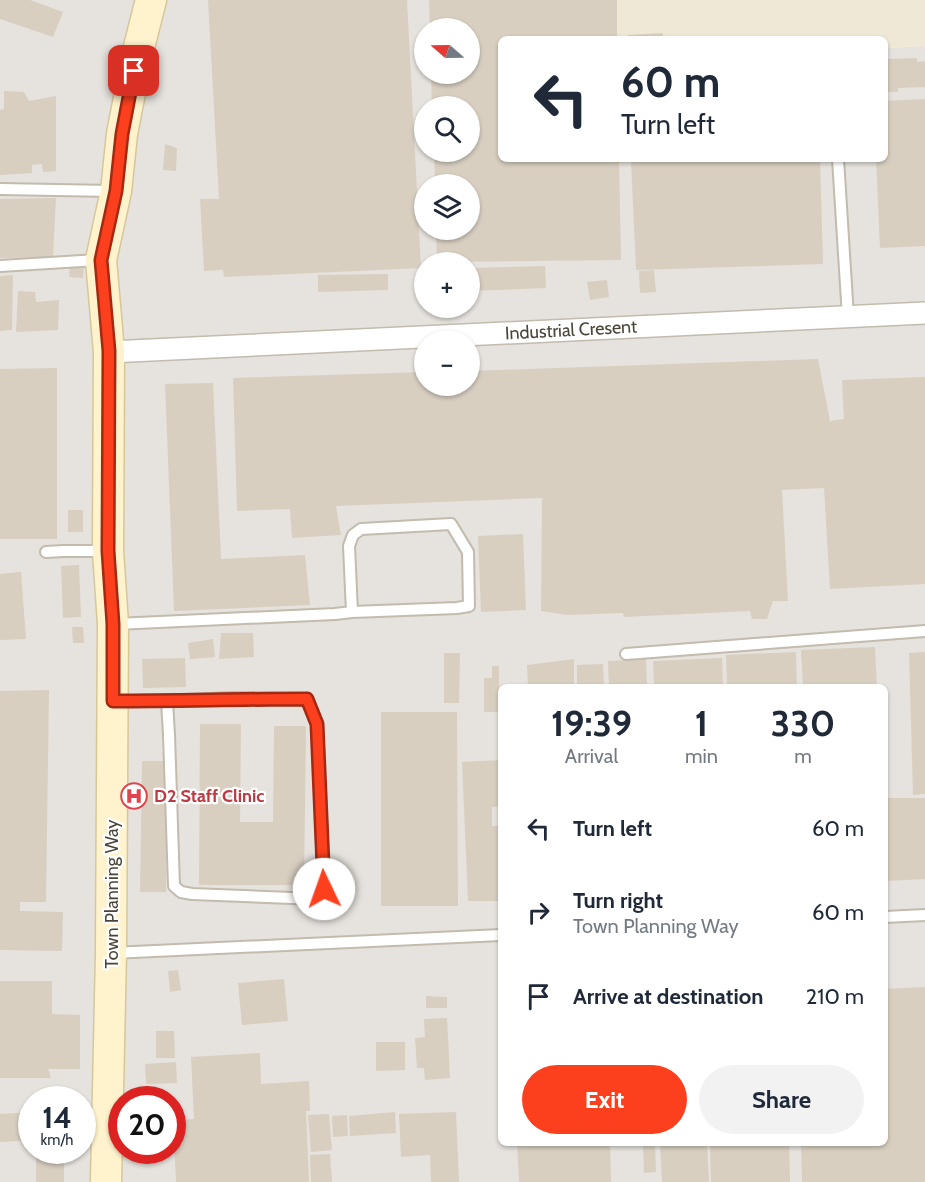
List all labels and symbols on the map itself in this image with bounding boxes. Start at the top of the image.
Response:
north arrow [414,18,480,84]
pin [108,45,159,96]
street label: Industrial Cresent [504,316,638,344]
hospital icon: D2 Staff Clinic [119,781,149,811]
place label: D2 Staff Clinic [154,785,265,807]
street label: Town Planning Way [101,820,123,968]
position arrow [292,857,356,921]
speed limit sign: 20 [108,1086,186,1164]

